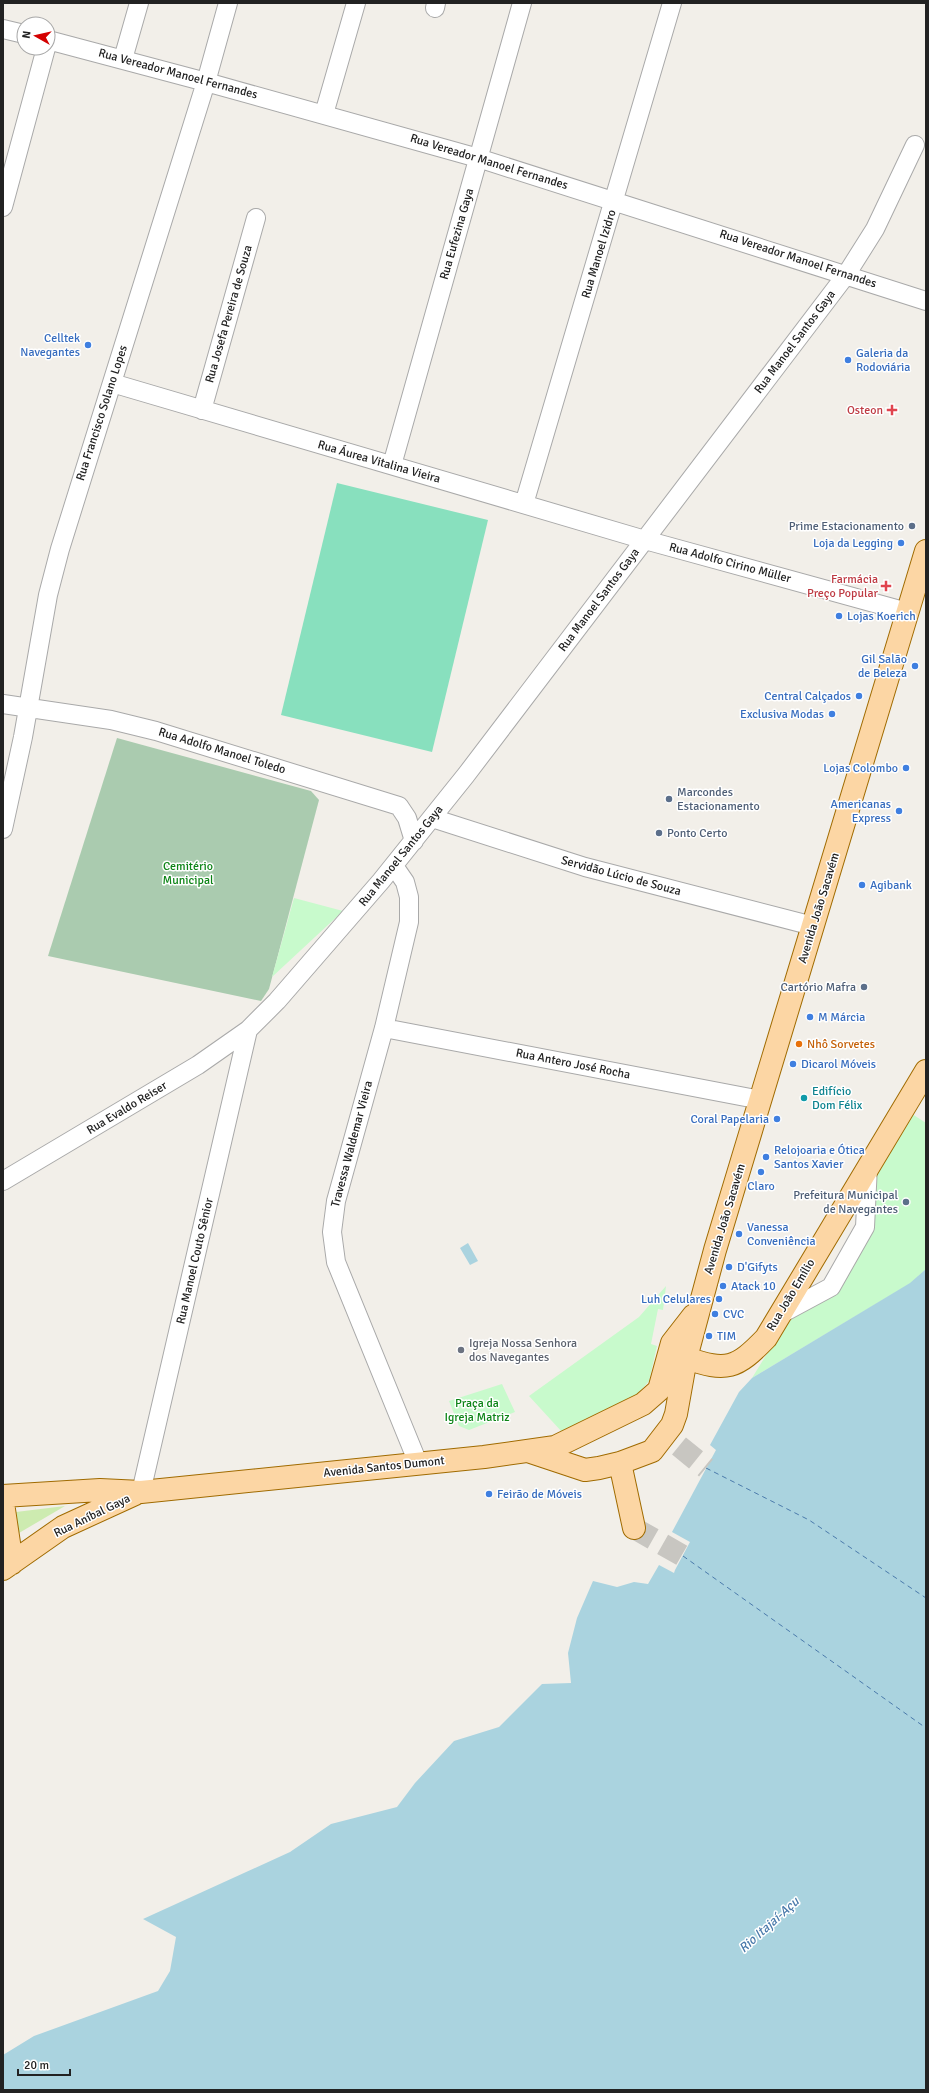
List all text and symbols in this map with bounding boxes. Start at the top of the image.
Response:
north arrow [16,16,56,56]
text: N [20,30,34,39]
street label: Rua Vereador Manoel Fernandes [97,45,259,103]
street label: Rua Vereador Manoel Fernandes [408,131,570,193]
street label: Rua Eufezina Gaya [437,187,477,281]
street label: Rua Manoel Izidro [578,208,620,300]
street label: Rua Vereador Manoel Fernandes [718,226,878,292]
street label: Rua Josefa Pereira de Souza [202,243,256,385]
street label: Rua Manoel Santos Gaya [751,287,839,397]
place label: Celltek Navegantes [20,331,80,360]
marker: Celltek Navegantes [83,340,93,350]
street label: Rua Francisco Solano Lopes [73,343,131,483]
place label: Galeria da Rodoviária [856,346,910,375]
marker: Galeria da Rodoviária [843,355,853,365]
place label: Osteon [847,403,883,418]
marker: Osteon [886,404,898,416]
street label: Rua Áurea Vitalina Vieira [316,437,442,487]
place label: Prime Estacionamento [789,519,904,534]
marker: Prime Estacionamento [907,521,917,531]
place label: Loja da Legging [813,536,893,551]
marker: Loja da Legging [896,538,906,548]
street label: Rua Adolfo Cirino Müller [667,540,793,587]
street label: Rua Manoel Santos Gaya [555,545,643,655]
place label: Farmácia Preço Popular [807,572,879,601]
marker: Farmácia Preço Popular [881,581,891,591]
place label: Lojas Koerich [847,609,916,624]
marker: Lojas Koerich [834,611,844,621]
place label: Gil Salão de Beleza [858,652,907,681]
marker: Gil Salão de Beleza [910,661,920,671]
place label: Central Calçados [764,689,851,704]
marker: Central Calçados [854,691,864,701]
place label: Exclusiva Modas [740,707,824,722]
marker: Exclusiva Modas [827,709,837,719]
street label: Rua Adolfo Manoel Toledo [157,725,287,777]
place label: Lojas Colombo [823,761,898,776]
marker: Lojas Colombo [901,763,911,773]
place label: Marcondes Estacionamento [677,785,760,814]
marker: Marcondes Estacionamento [664,794,674,804]
place label: Americanas Express [831,797,891,826]
street label: Rua Manoel Santos Gaya [356,802,446,910]
marker: Americanas Express [894,806,904,816]
place label: Ponto Certo [667,826,727,841]
marker: Ponto Certo [654,828,664,838]
street label: Avenida João Sacavém [795,851,843,965]
street label: Servidão Lúcio de Souza [559,853,683,899]
park label: Cemitério Municipal [162,859,214,888]
place label: Agibank [870,878,912,893]
marker: Agibank [857,880,867,890]
place label: Cartório Mafra [781,980,856,995]
marker: Cartório Mafra [859,982,869,992]
place label: M Márcia [818,1010,865,1025]
marker: M Márcia [805,1012,815,1022]
place label: Nhô Sorvetes [807,1037,875,1052]
marker: Nhô Sorvetes [794,1039,804,1049]
street label: Rua Antero José Rocha [514,1046,632,1082]
place label: Dicarol Móveis [801,1057,876,1072]
marker: Dicarol Móveis [788,1059,798,1069]
street label: Rua Evaldo Reiser [84,1078,170,1138]
street label: Travessa Waldemar Vieira [328,1079,376,1209]
place label: Edifício Dom Félix [812,1084,863,1113]
marker: Edifício Dom Félix [799,1093,809,1103]
place label: Coral Papelaria [690,1112,769,1127]
marker: Coral Papelaria [772,1114,782,1124]
place label: Relojoaria e Ótica Santos Xavier [774,1143,865,1172]
marker: Relojoaria e Ótica Santos Xavier [761,1152,771,1162]
street label: Avenida João Sacavém [701,1162,749,1276]
marker: Claro [756,1167,766,1177]
place label: Claro [747,1179,775,1194]
place label: Prefeitura Municipal de Navegantes [793,1188,898,1217]
street label: Rua Manoel Couto Sênior [173,1196,217,1326]
marker: Prefeitura Municipal de Navegantes [901,1197,911,1207]
place label: Vanessa Conveniência [747,1220,816,1249]
marker: Vanessa Conveniência [734,1229,744,1239]
street label: Rua João Emílio [764,1256,818,1334]
place label: D'Gifyts [737,1260,778,1275]
marker: D'Gifyts [724,1262,734,1272]
place label: Atack 10 [731,1279,776,1294]
marker: Atack 10 [718,1281,728,1291]
place label: Luh Celulares [641,1292,711,1307]
marker: Luh Celulares [714,1294,724,1304]
place label: CVC [723,1307,744,1322]
marker: CVC [710,1309,720,1319]
place label: TIM [717,1329,736,1344]
marker: TIM [704,1331,714,1341]
place label: Igreja Nossa Senhora dos Navegantes [469,1336,577,1365]
marker: Igreja Nossa Senhora dos Navegantes [456,1345,466,1355]
park label: Praça da Igreja Matriz [444,1396,510,1425]
street label: Avenida Santos Dumont [323,1453,445,1481]
place label: Feirão de Móveis [497,1487,582,1502]
marker: Feirão de Móveis [484,1489,494,1499]
street label: Rua Aníbal Gaya [51,1491,133,1541]
water label: Rio Itajaí-Açu [736,1893,803,1956]
scale bar [18,2051,70,2077]
text: 20 m [24,2058,49,2073]

